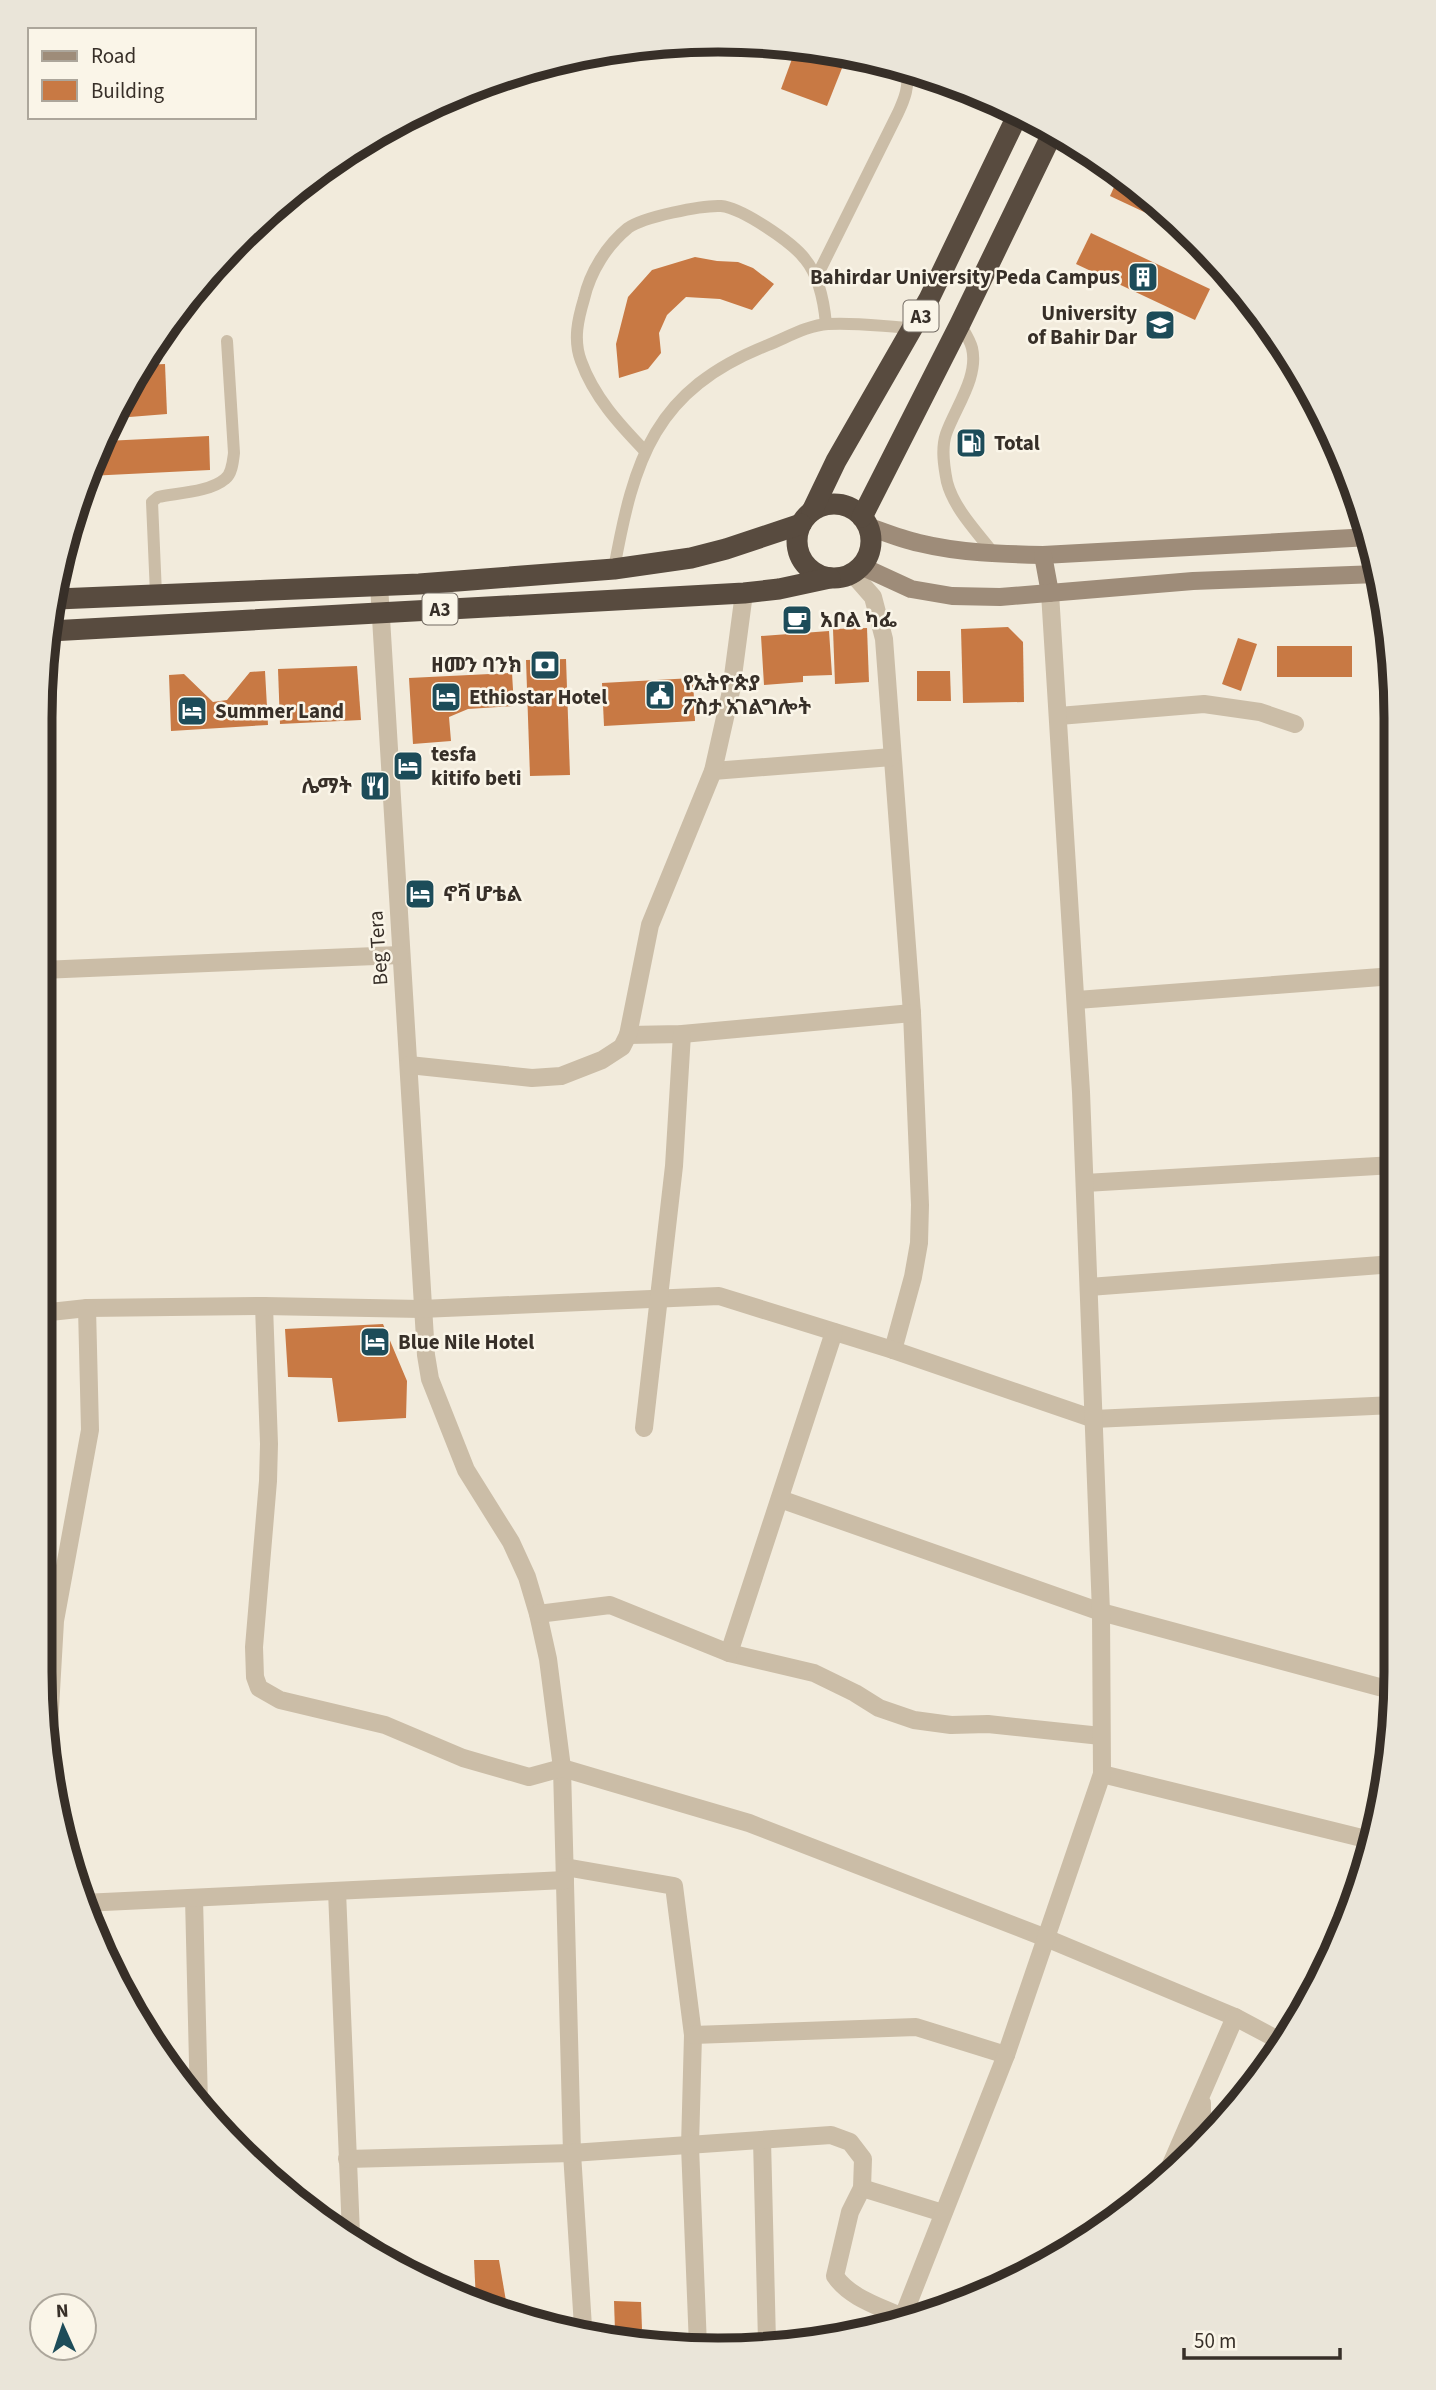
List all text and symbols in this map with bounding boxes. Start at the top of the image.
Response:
legend [28,28,256,119]
text: Road [91,41,136,71]
text: Building [91,76,165,106]
building icon: Bahirdar University Peda Campus [1126,260,1160,294]
place label: Bahirdar University Peda Campus [810,262,1120,292]
place label: University of Bahir Dar [1027,298,1138,352]
road number: A3 [904,300,939,332]
school or university icon: University of Bahir Dar [1143,308,1177,342]
fuel station icon: Total [954,426,988,460]
place label: Total [994,428,1040,458]
road number: A3 [422,594,458,624]
cafe icon: አቦል ካፌ [780,603,814,637]
place label: አቦል ካፌ [820,605,897,635]
bank icon: ዘመን ባንክ [528,648,562,682]
place label: ዘመን ባንክ [431,650,522,680]
place label: የኢትዮጵያ ፖስታ አገልግሎት [683,668,811,722]
public building icon: የኢትዮጵያ ፖስታ አገልግሎት [643,678,677,712]
hotel icon: Ethiostar Hotel [429,680,463,714]
place label: Ethiostar Hotel [469,682,607,712]
hotel icon: Summer Land [175,694,209,728]
place label: Summer Land [215,696,344,726]
place label: tesfa kitifo beti [431,739,522,793]
hotel icon: tesfa kitifo beti [391,749,425,783]
restaurant icon: ሌማት [358,769,392,803]
place label: ሌማት [301,771,352,801]
hotel icon: ኖቫ ሆቴል [403,877,437,911]
place label: ኖቫ ሆቴል [443,879,523,909]
street label: Beg Tera [360,910,396,986]
hotel icon: Blue Nile Hotel [358,1325,392,1359]
place label: Blue Nile Hotel [398,1327,534,1357]
north arrow [28,2292,98,2362]
text: N [55,2298,69,2325]
scale bar [1184,2316,1340,2360]
text: 50 m [1194,2326,1236,2356]

